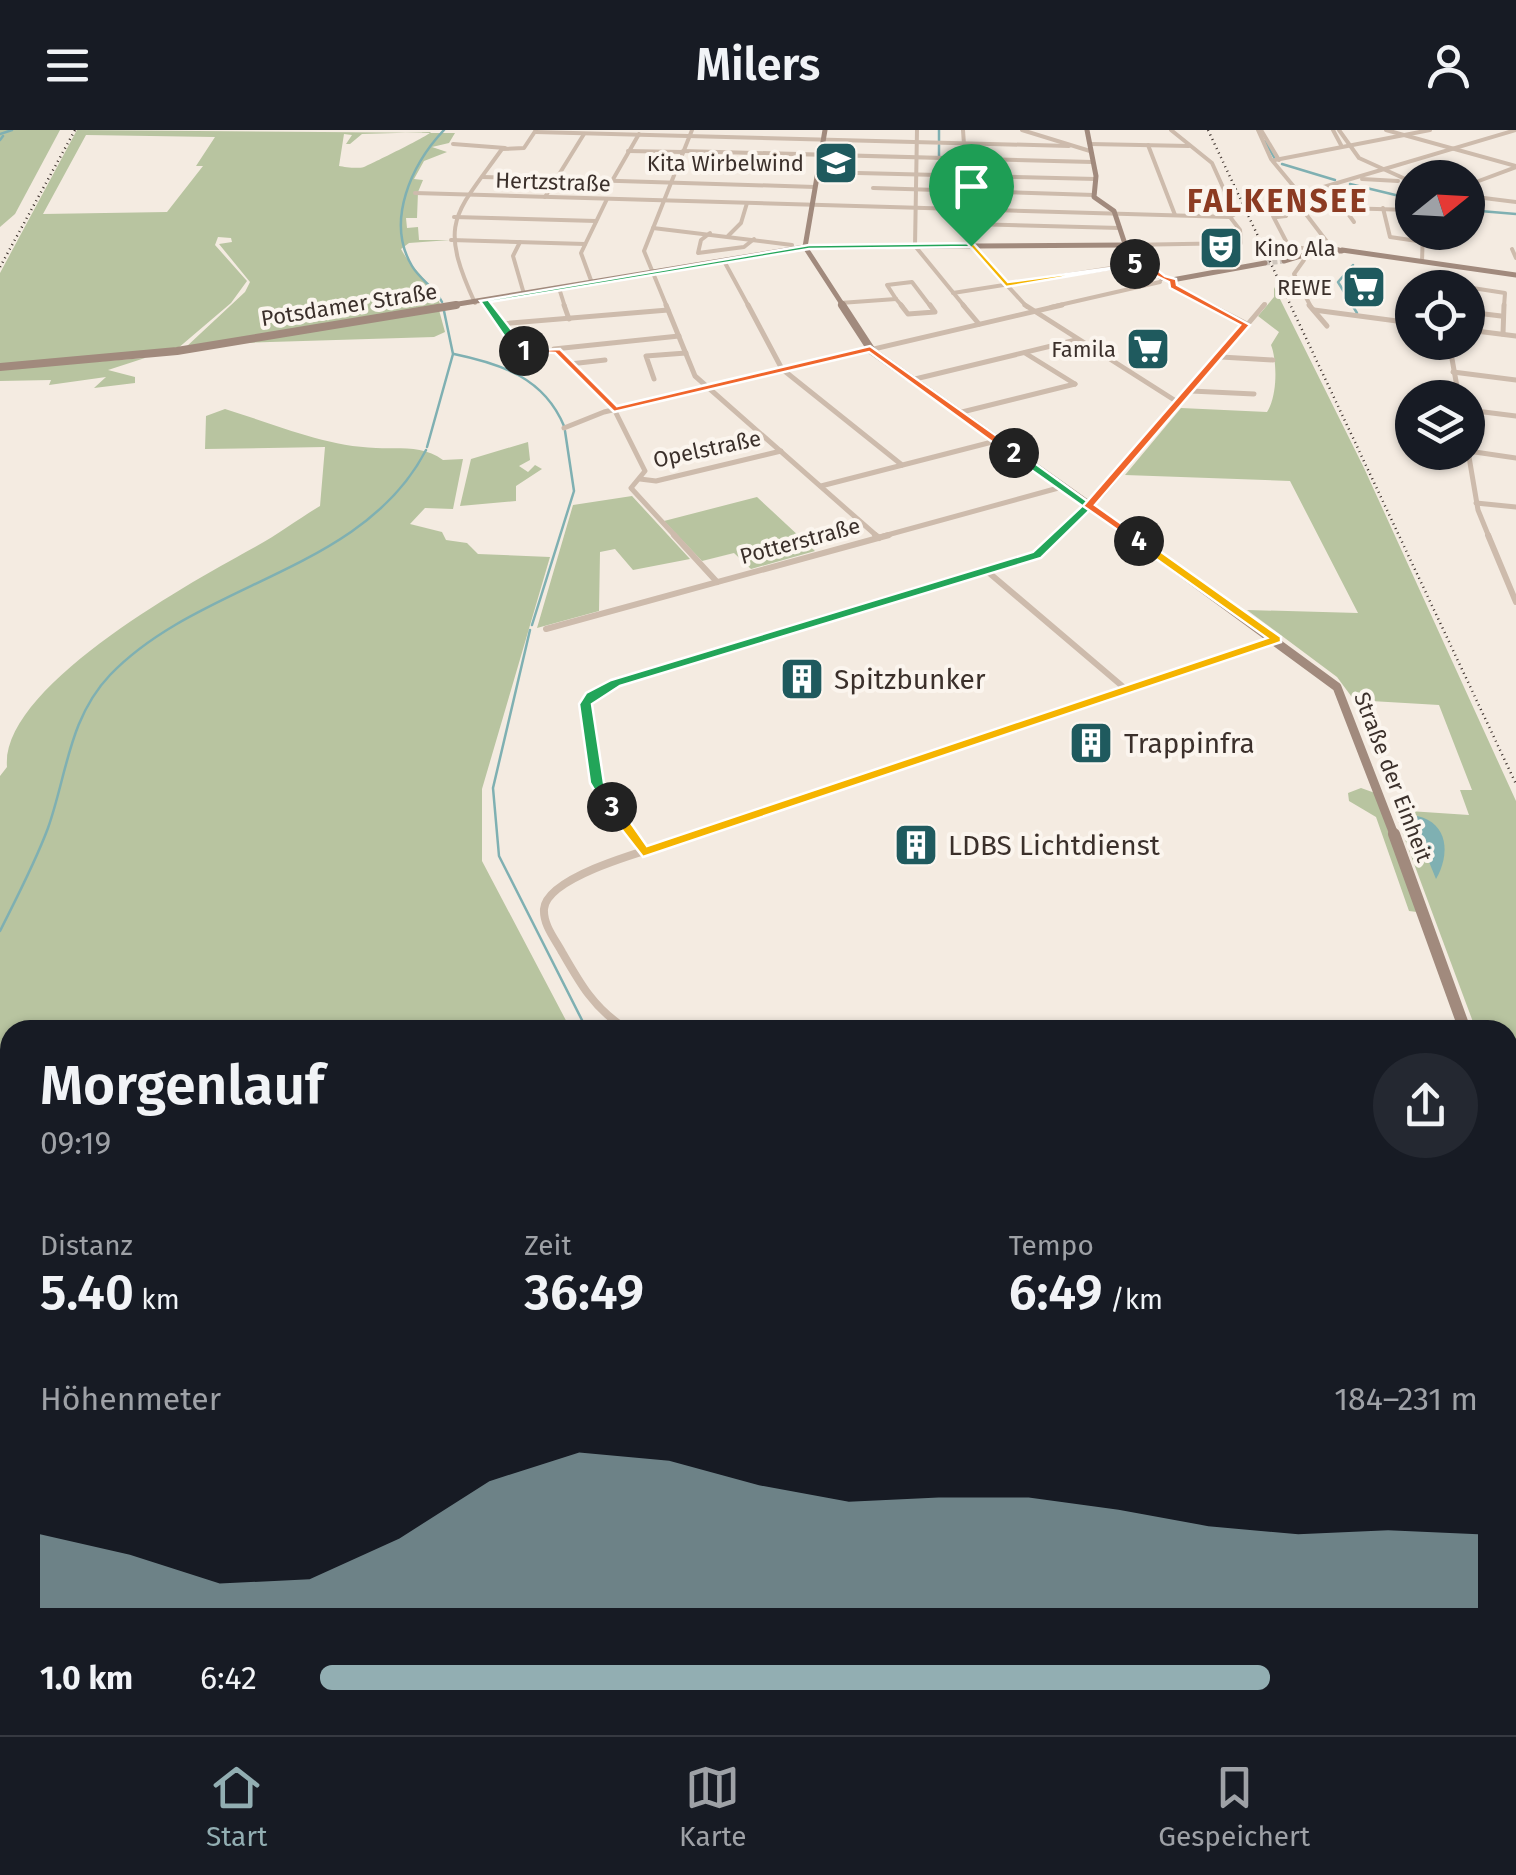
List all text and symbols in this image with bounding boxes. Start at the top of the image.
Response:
icon: menu [40,38,95,93]
text: Milers [696,38,820,92]
icon: person [1421,38,1476,93]
school or university icon: Kita Wirbelwind [813,140,859,186]
pin [929,144,1014,247]
place label: Kita Wirbelwind [647,150,804,177]
icon: arrive [944,159,999,214]
north arrow [1395,160,1485,250]
map controls [1395,160,1485,470]
street label: Hertzstraße [495,166,611,198]
district label: FALKENSEE [1187,182,1369,220]
theatre icon: Kino Ala [1198,225,1244,271]
place label: Kino Ala [1254,235,1336,262]
pin: 5 [1110,239,1160,289]
text: 5 [1127,247,1143,280]
supermarket icon: REWE [1341,264,1387,310]
button: locate [1395,270,1485,360]
place label: REWE [1277,274,1332,301]
street label: Potsdamer Straße [259,278,439,332]
pin: 1 [499,326,549,376]
supermarket icon: Famila [1125,326,1171,372]
text: 1 [518,334,531,367]
place label: Famila [1051,336,1116,363]
button: layers [1395,380,1485,470]
street label: Opelstraße [651,424,763,474]
pin: 2 [989,428,1039,478]
text: 2 [1007,436,1021,469]
street label: Potterstraße [737,512,863,570]
pin: 4 [1114,516,1164,566]
text: 4 [1131,524,1147,557]
building icon: Spitzbunker [779,656,825,702]
place label: Spitzbunker [834,663,986,696]
street label: Straße der Einheit [1348,688,1438,866]
building icon: Trappinfra [1068,720,1114,766]
place label: Trappinfra [1124,727,1255,760]
pin: 3 [587,782,637,832]
text: 3 [605,790,619,823]
building icon: LDBS Lichtdienst [893,822,939,868]
place label: LDBS Lichtdienst [948,829,1161,862]
text: Morgenlauf [40,1053,324,1119]
button: share [1373,1053,1478,1158]
text: 09:19 [40,1124,111,1162]
text: Distanz [40,1229,133,1262]
text: Zeit [524,1229,572,1262]
text: Tempo [1009,1229,1094,1262]
text: 5.40 [40,1262,134,1322]
text: 36:49 [524,1262,644,1322]
text: 6:49 [1009,1262,1103,1322]
text: km [134,1283,180,1316]
text: /km [1103,1283,1163,1316]
text: Höhenmeter [40,1380,221,1418]
text: 184–231 m [1334,1380,1478,1418]
text: 1.0 km [40,1659,133,1697]
text: 6:42 [200,1659,257,1697]
tab: Start [206,1760,267,1853]
tab: Karte [679,1760,746,1853]
tab: Gespeichert [1158,1760,1310,1853]

